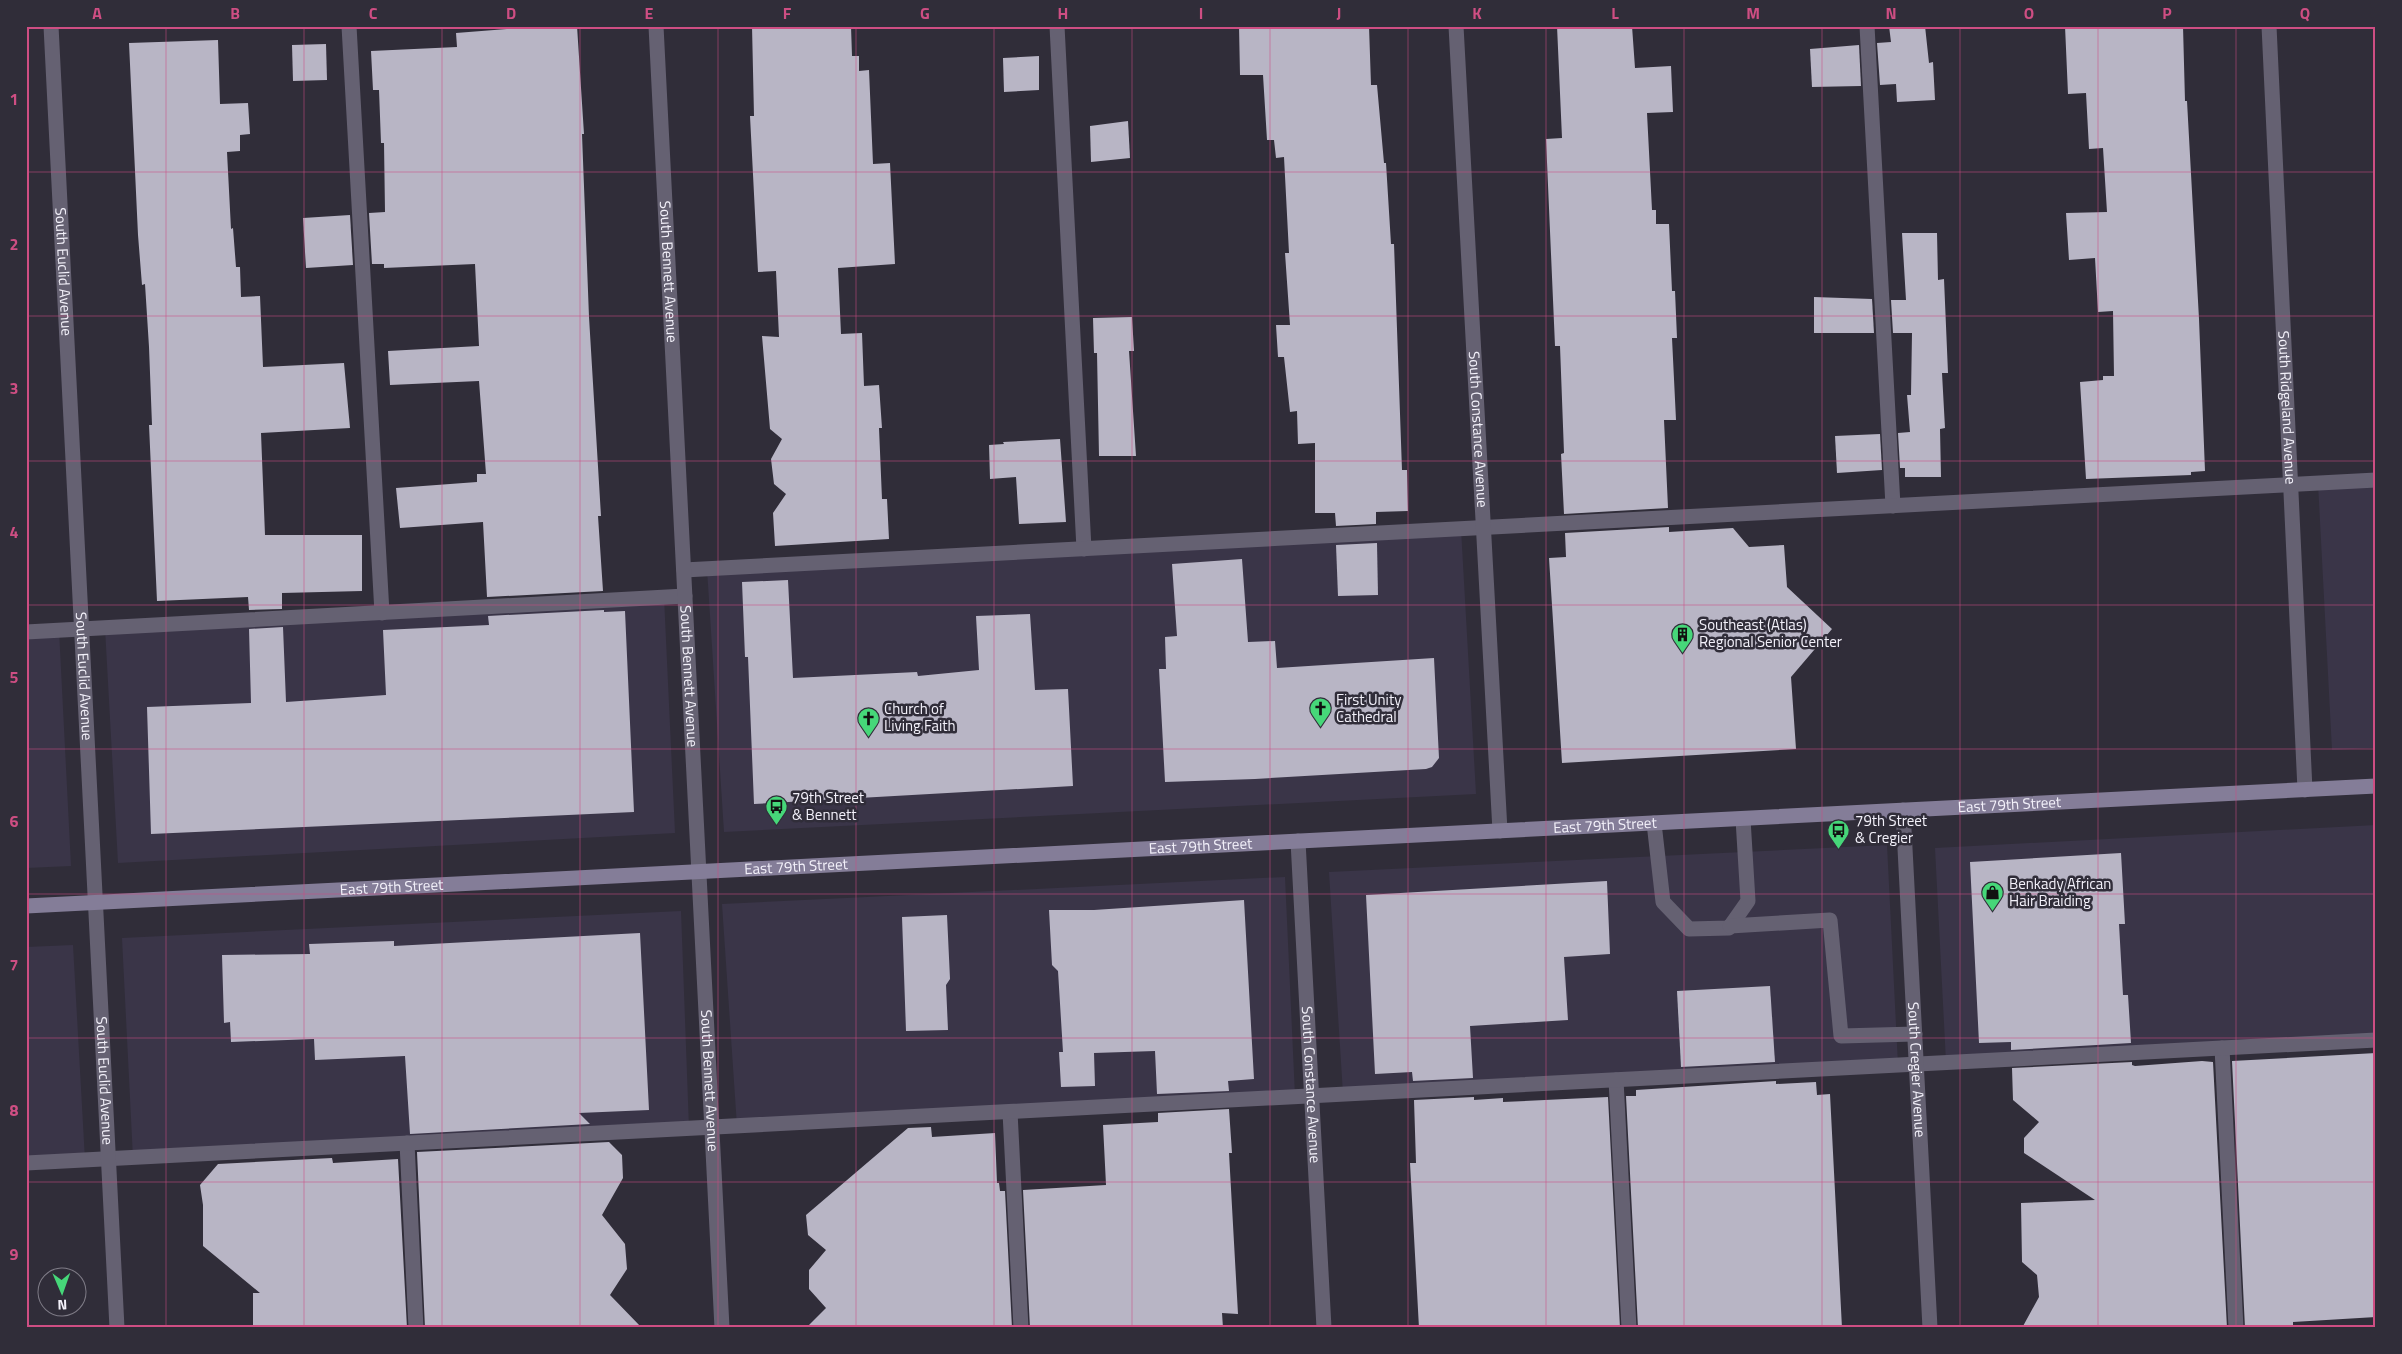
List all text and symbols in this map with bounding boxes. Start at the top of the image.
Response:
text: A [92,1,102,25]
text: B [230,1,240,25]
text: C [369,1,378,25]
text: D [506,1,516,25]
text: E [645,1,654,25]
text: F [783,1,792,25]
text: G [920,1,930,25]
text: H [1058,1,1068,25]
text: I [1199,1,1203,25]
text: J [1337,1,1341,25]
text: K [1472,1,1482,25]
text: L [1611,1,1619,25]
text: M [1746,1,1760,25]
text: N [1885,1,1897,25]
text: O [2024,1,2034,25]
text: P [2162,1,2172,25]
text: Q [2300,1,2310,25]
text: 1 [10,87,18,111]
street label: South Bennett Avenue [654,200,684,343]
street label: South Euclid Avenue [49,207,79,336]
text: 2 [10,232,18,256]
street label: South Ridgeland Avenue [2272,330,2303,485]
street label: South Constance Avenue [1463,350,1494,508]
text: 3 [10,376,18,400]
text: 4 [10,520,19,544]
street label: South Bennett Avenue [674,605,705,748]
street label: South Euclid Avenue [70,611,99,741]
place label: Southeast (Atlas) Regional Senior Center [1699,613,1842,653]
building icon: Southeast (Atlas) Regional Senior Center [1671,622,1695,653]
text: 5 [10,665,19,689]
place label: First Unity Cathedral [1336,688,1401,728]
place label: Church of Living Faith [884,697,956,737]
church icon: First Unity Cathedral [1308,697,1332,728]
church icon: Church of Living Faith [856,706,880,737]
place label: 79th Street & Bennett [792,786,865,826]
street label: East 79th Street [1957,790,2062,818]
bus stop icon: 79th Street & Bennett [764,795,788,826]
text: 6 [10,809,19,833]
place label: 79th Street & Cregier [1855,809,1928,849]
street label: East 79th Street [1553,811,1658,839]
bus stop icon: 79th Street & Cregier [1827,818,1851,849]
street label: East 79th Street [1148,831,1253,860]
street label: East 79th Street [744,852,849,880]
place label: Benkady African Hair Braiding [2009,872,2111,912]
street label: East 79th Street [339,873,445,901]
shop icon: Benkady African Hair Braiding [1981,881,2005,912]
text: 7 [10,953,18,977]
street label: South Cregier Avenue [1902,1001,1932,1138]
street label: South Constance Avenue [1296,1006,1327,1164]
street label: South Bennett Avenue [695,1009,725,1152]
street label: South Euclid Avenue [90,1016,120,1145]
text: 8 [10,1098,19,1122]
text: 9 [10,1242,19,1266]
north arrow [38,1266,88,1316]
text: N [57,1295,68,1316]

